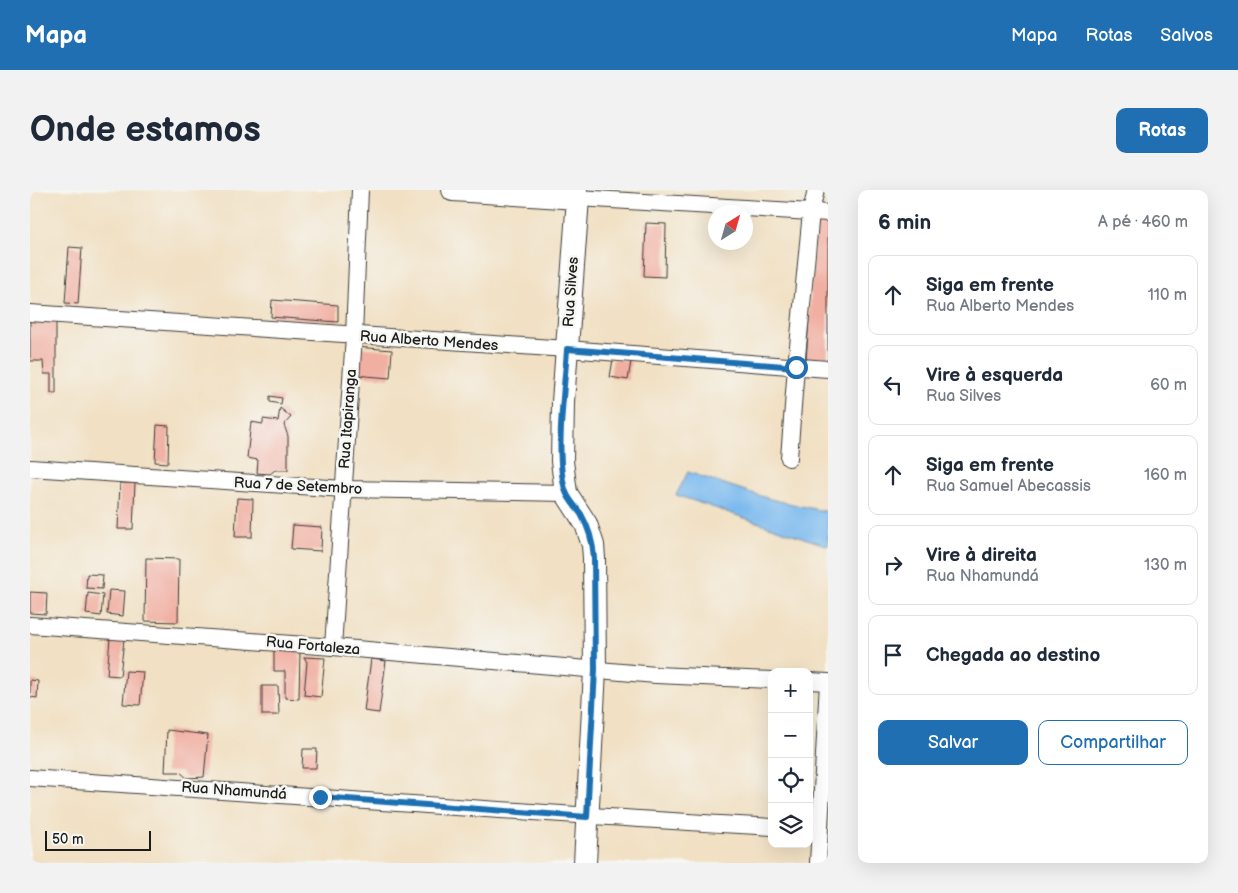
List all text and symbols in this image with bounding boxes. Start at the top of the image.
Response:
text: Mapa [25,21,87,50]
text: Mapa [1011,25,1057,46]
text: Rotas [1085,25,1132,46]
text: Salvos [1160,25,1213,46]
button: Rotas [1116,108,1208,153]
text: Onde estamos [30,109,261,152]
north arrow [708,205,753,250]
text: 6 min [878,210,931,235]
text: A pé · 460 m [1098,213,1188,232]
street label: Rua Silves [559,256,583,328]
text: Siga em frente [926,274,1054,297]
icon: ahead [879,281,907,309]
text: 110 m [1148,286,1187,305]
text: Rua Alberto Mendes [926,297,1074,316]
street label: Rua Alberto Mendes [359,327,500,355]
route start [785,356,808,379]
text: Vire à esquerda [926,364,1063,387]
street label: Rua Itapiranga [335,368,361,470]
icon: left [879,371,907,399]
text: 60 m [1150,376,1187,395]
text: Rua Silves [926,387,1001,406]
text: Siga em frente [926,454,1054,477]
icon: ahead [879,461,907,489]
text: 160 m [1144,466,1187,485]
street label: Rua 7 de Setembro [233,473,363,499]
text: Rua Samuel Abecassis [926,477,1091,496]
text: Vire à direita [926,544,1037,567]
icon: right [879,551,907,579]
text: 130 m [1144,556,1187,575]
text: Rua Nhamundá [926,567,1039,586]
street label: Rua Fortaleza [265,632,361,660]
icon: arrive [879,641,907,669]
text: Chegada ao destino [926,644,1100,667]
map controls [768,668,813,848]
button: + [768,668,813,713]
button: − [768,713,813,758]
button: Salvar [878,720,1028,765]
button: Compartilhar [1038,720,1188,765]
button: locate [768,758,813,803]
street label: Rua Nhamundá [181,778,287,804]
route end [309,786,332,809]
button: layers [768,803,813,848]
scale bar [45,828,151,851]
text: 50 m [52,831,84,848]

